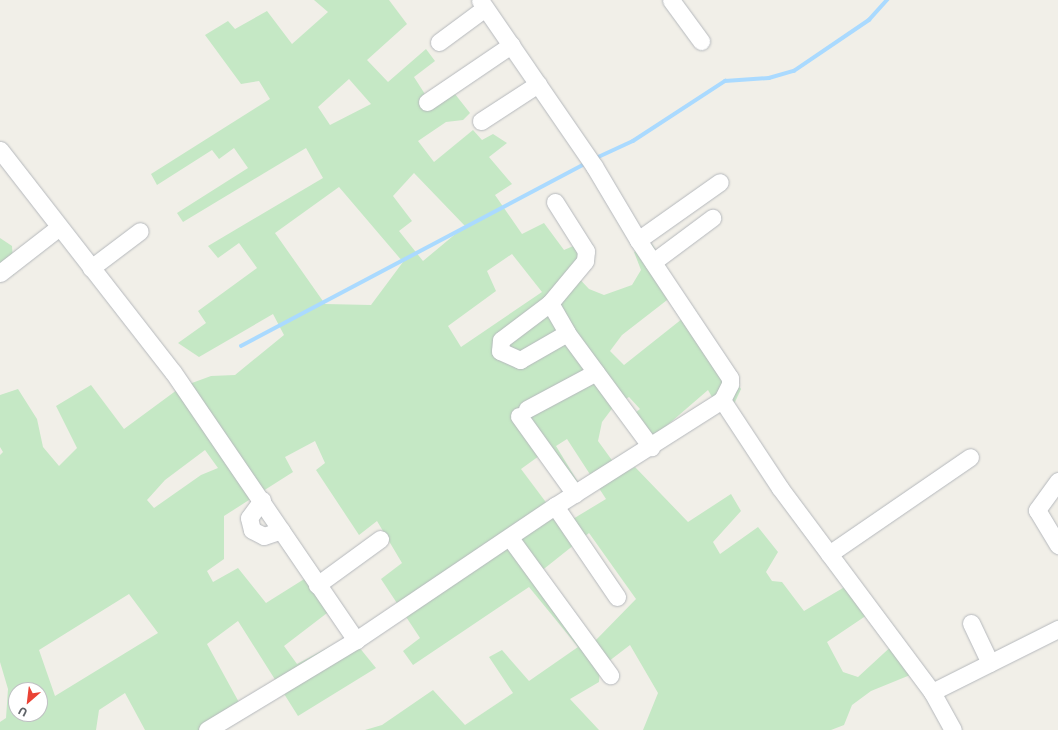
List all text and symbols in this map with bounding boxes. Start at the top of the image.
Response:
north arrow [8,682,48,722]
text: U [16,703,30,720]

